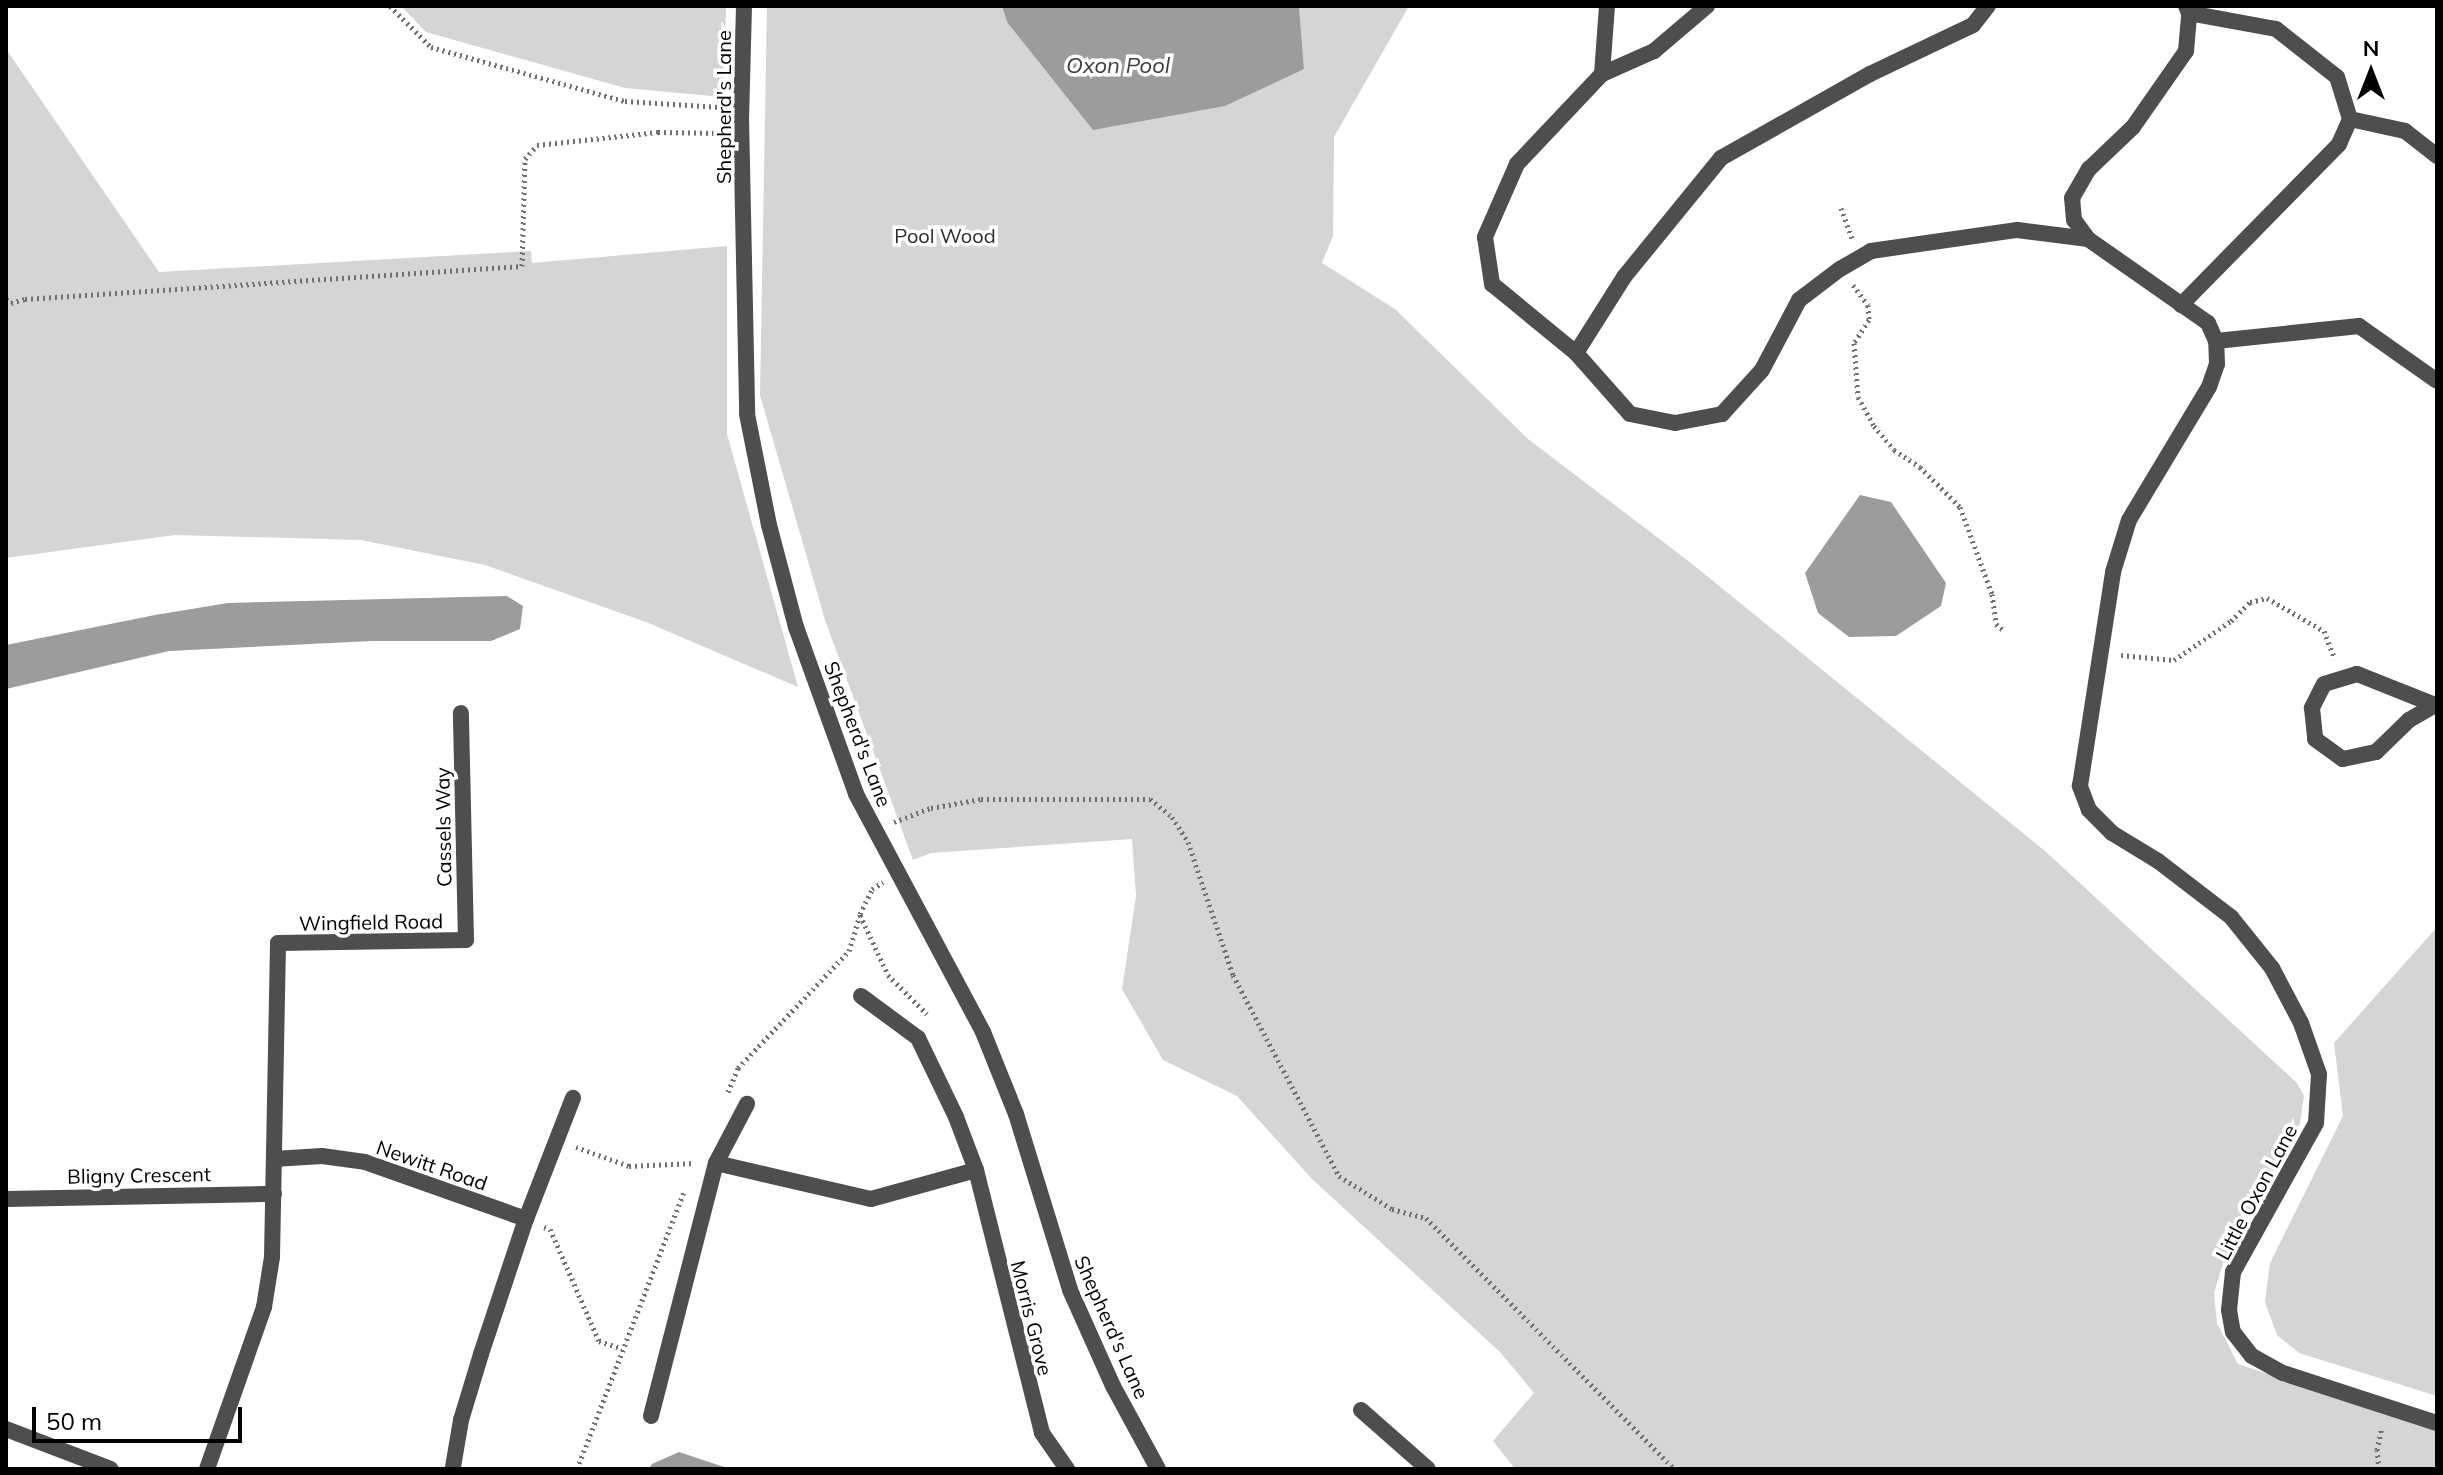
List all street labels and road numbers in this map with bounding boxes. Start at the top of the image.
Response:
street label: Shepherd's Lane [711,30,735,184]
street label: Shepherd's Lane [819,658,897,810]
street label: Cassels Way [430,767,456,887]
street label: Wingfield Road [299,909,443,935]
street label: Little Oxon Lane [2210,1120,2302,1264]
street label: Newitt Road [373,1135,491,1195]
street label: Bligny Crescent [67,1162,211,1188]
street label: Shepherd's Lane [1070,1252,1154,1402]
street label: Morris Grove [1006,1258,1058,1378]

